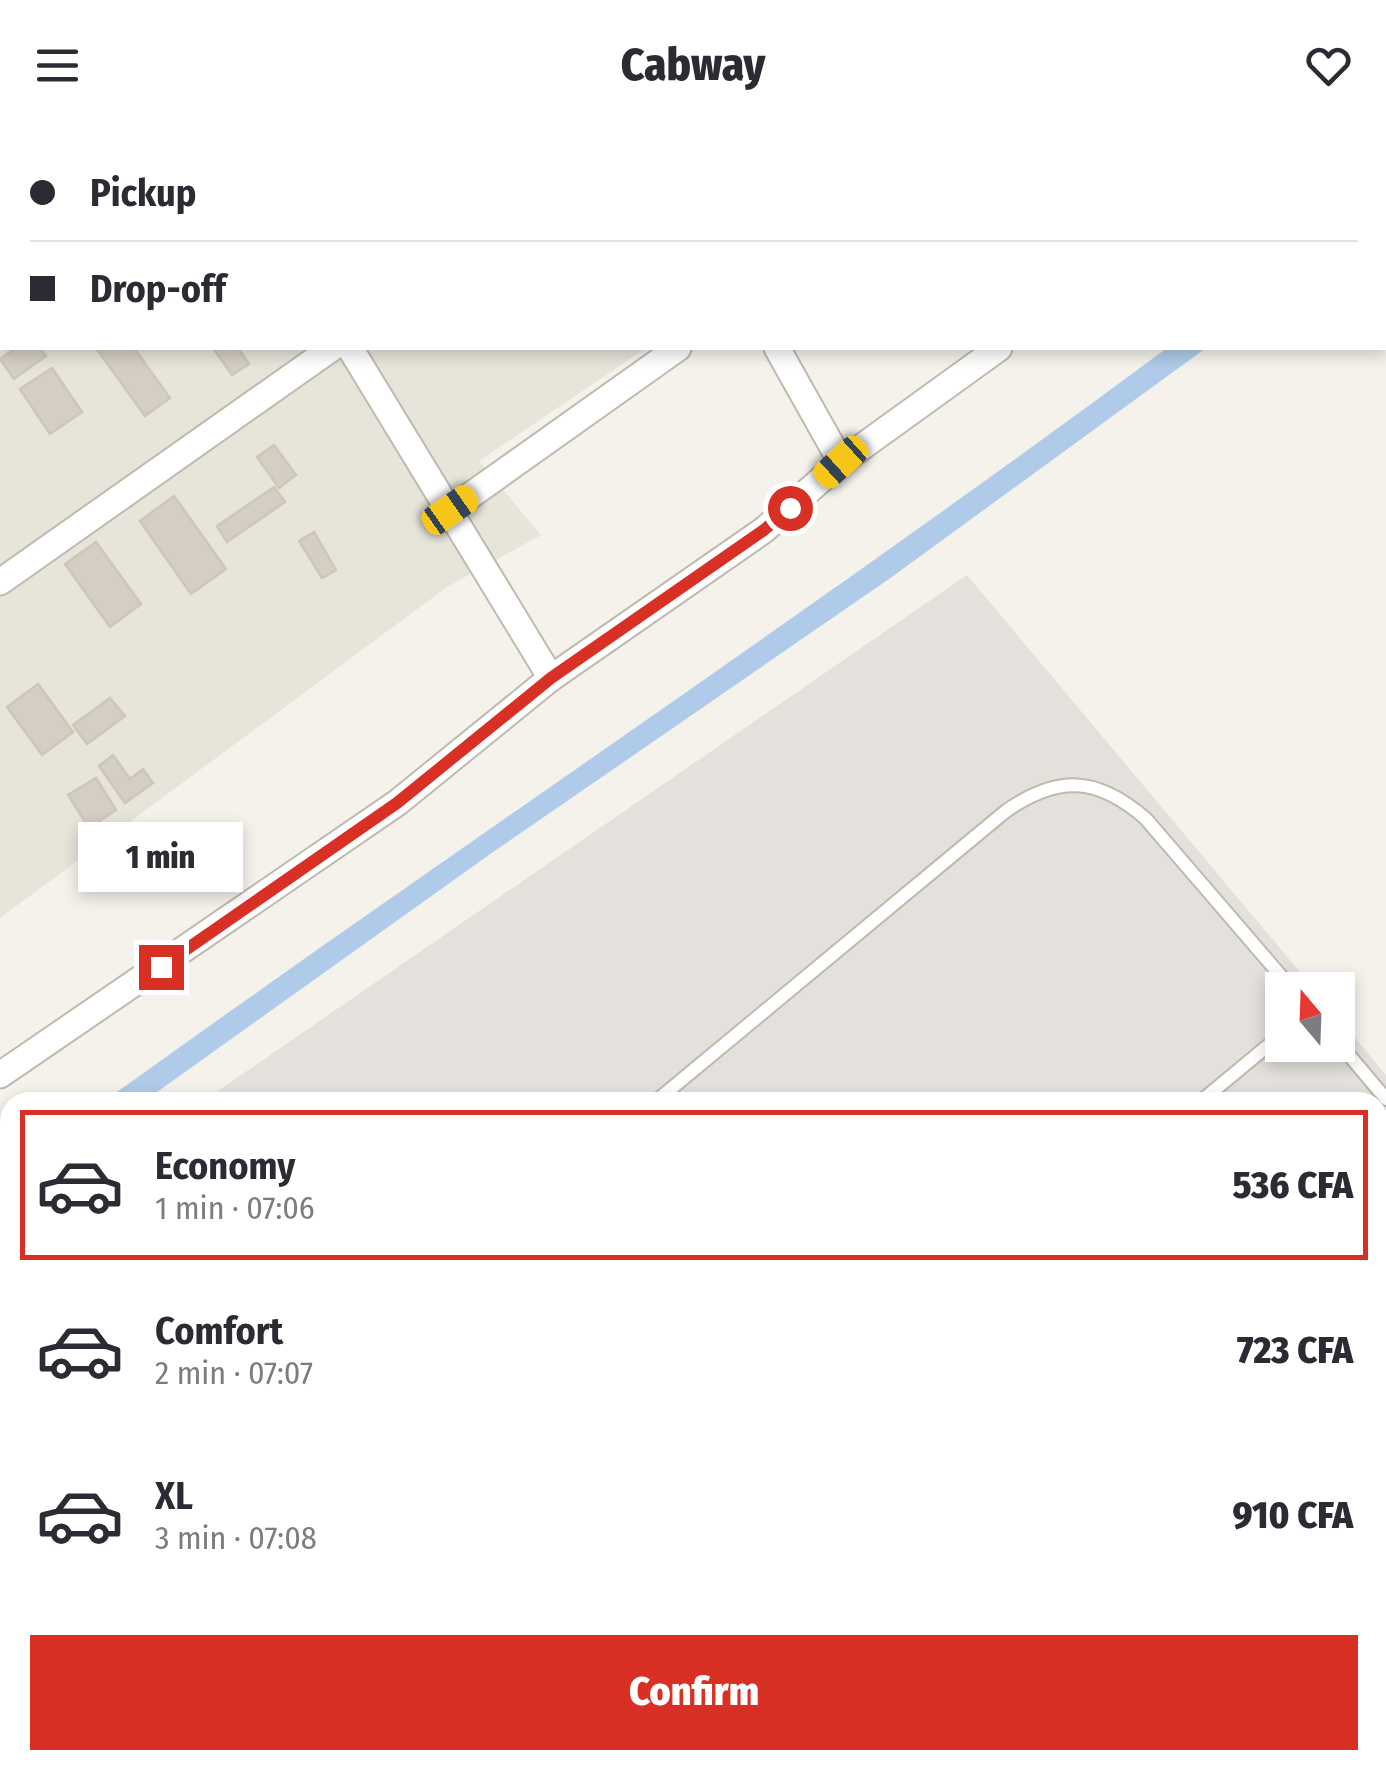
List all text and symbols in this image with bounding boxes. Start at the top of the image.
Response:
icon: menu [30,38,85,93]
text: Cabway [621,38,765,92]
icon: heart [1301,38,1356,93]
text: Pickup [90,170,196,216]
text: Drop-off [90,266,226,312]
car [809,431,873,493]
car [417,481,483,539]
route start [768,486,813,531]
callout: 1 min [79,822,244,892]
text: 1 min [126,838,195,876]
route end [139,945,184,990]
north arrow [1265,972,1355,1062]
map controls [1265,972,1355,1062]
icon: car [35,1140,125,1230]
text: Economy [155,1143,295,1189]
text: 536 CFA [1232,1162,1353,1208]
text: 1 min · 07:06 [155,1189,315,1227]
icon: car [35,1305,125,1395]
text: Comfort [155,1308,283,1354]
text: 723 CFA [1237,1327,1353,1373]
text: 2 min · 07:07 [155,1354,313,1392]
icon: car [35,1470,125,1560]
text: XL [155,1473,193,1519]
text: 910 CFA [1233,1492,1353,1538]
text: 3 min · 07:08 [155,1519,317,1557]
button: Confirm [30,1635,1358,1750]

